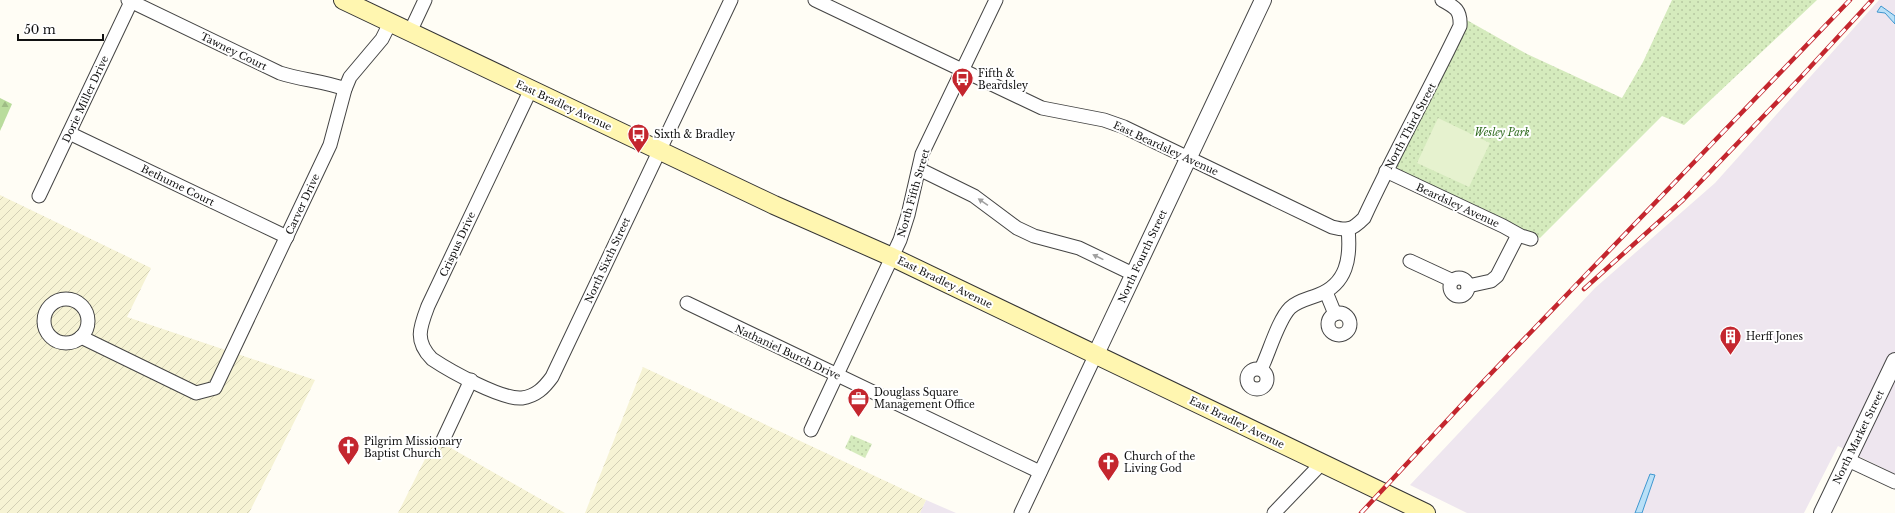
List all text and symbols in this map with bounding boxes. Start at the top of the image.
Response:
scale bar [18,16,103,42]
text: 50 m [24,22,56,37]
street label: Tawney Court [199,30,269,73]
street label: Dorie Miller Drive [60,53,111,145]
bus stop icon: Fifth & Beardsley [949,66,975,99]
place label: Fifth & Beardsley [978,67,1029,92]
street label: East Bradley Avenue [514,78,614,133]
street label: North Third Street [1382,81,1439,172]
street label: East Beardsley Avenue [1111,118,1221,179]
bus stop icon: Sixth & Bradley [626,121,652,154]
park label: Wesley Park [1474,126,1530,139]
place label: Sixth & Bradley [654,128,736,141]
street label: North Fifth Street [895,147,932,239]
street label: Bethume Court [139,162,217,209]
street label: Carver Drive [283,171,322,237]
street label: Beardsley Avenue [1414,180,1502,231]
one-way arrow [977,198,988,206]
street label: North Fourth Street [1115,207,1170,305]
street label: Crispus Drive [437,209,478,279]
street label: North Sixth Street [582,215,633,305]
street label: East Bradley Avenue [895,254,995,311]
one-way arrow [1093,254,1104,260]
street label: Nathaniel Burch Drive [733,322,843,383]
building icon: Herff Jones [1717,323,1743,356]
place label: Herff Jones [1746,330,1803,343]
office icon: Douglass Square Management Office [846,385,872,418]
place label: Douglass Square Management Office [874,386,975,411]
street label: North Market Street [1830,388,1887,486]
street label: East Bradley Avenue [1187,394,1287,451]
church icon: Pilgrim Missionary Baptist Church [336,434,362,467]
place label: Pilgrim Missionary Baptist Church [364,435,463,460]
church icon: Church of the Living God [1096,449,1122,482]
place label: Church of the Living God [1124,450,1196,475]

